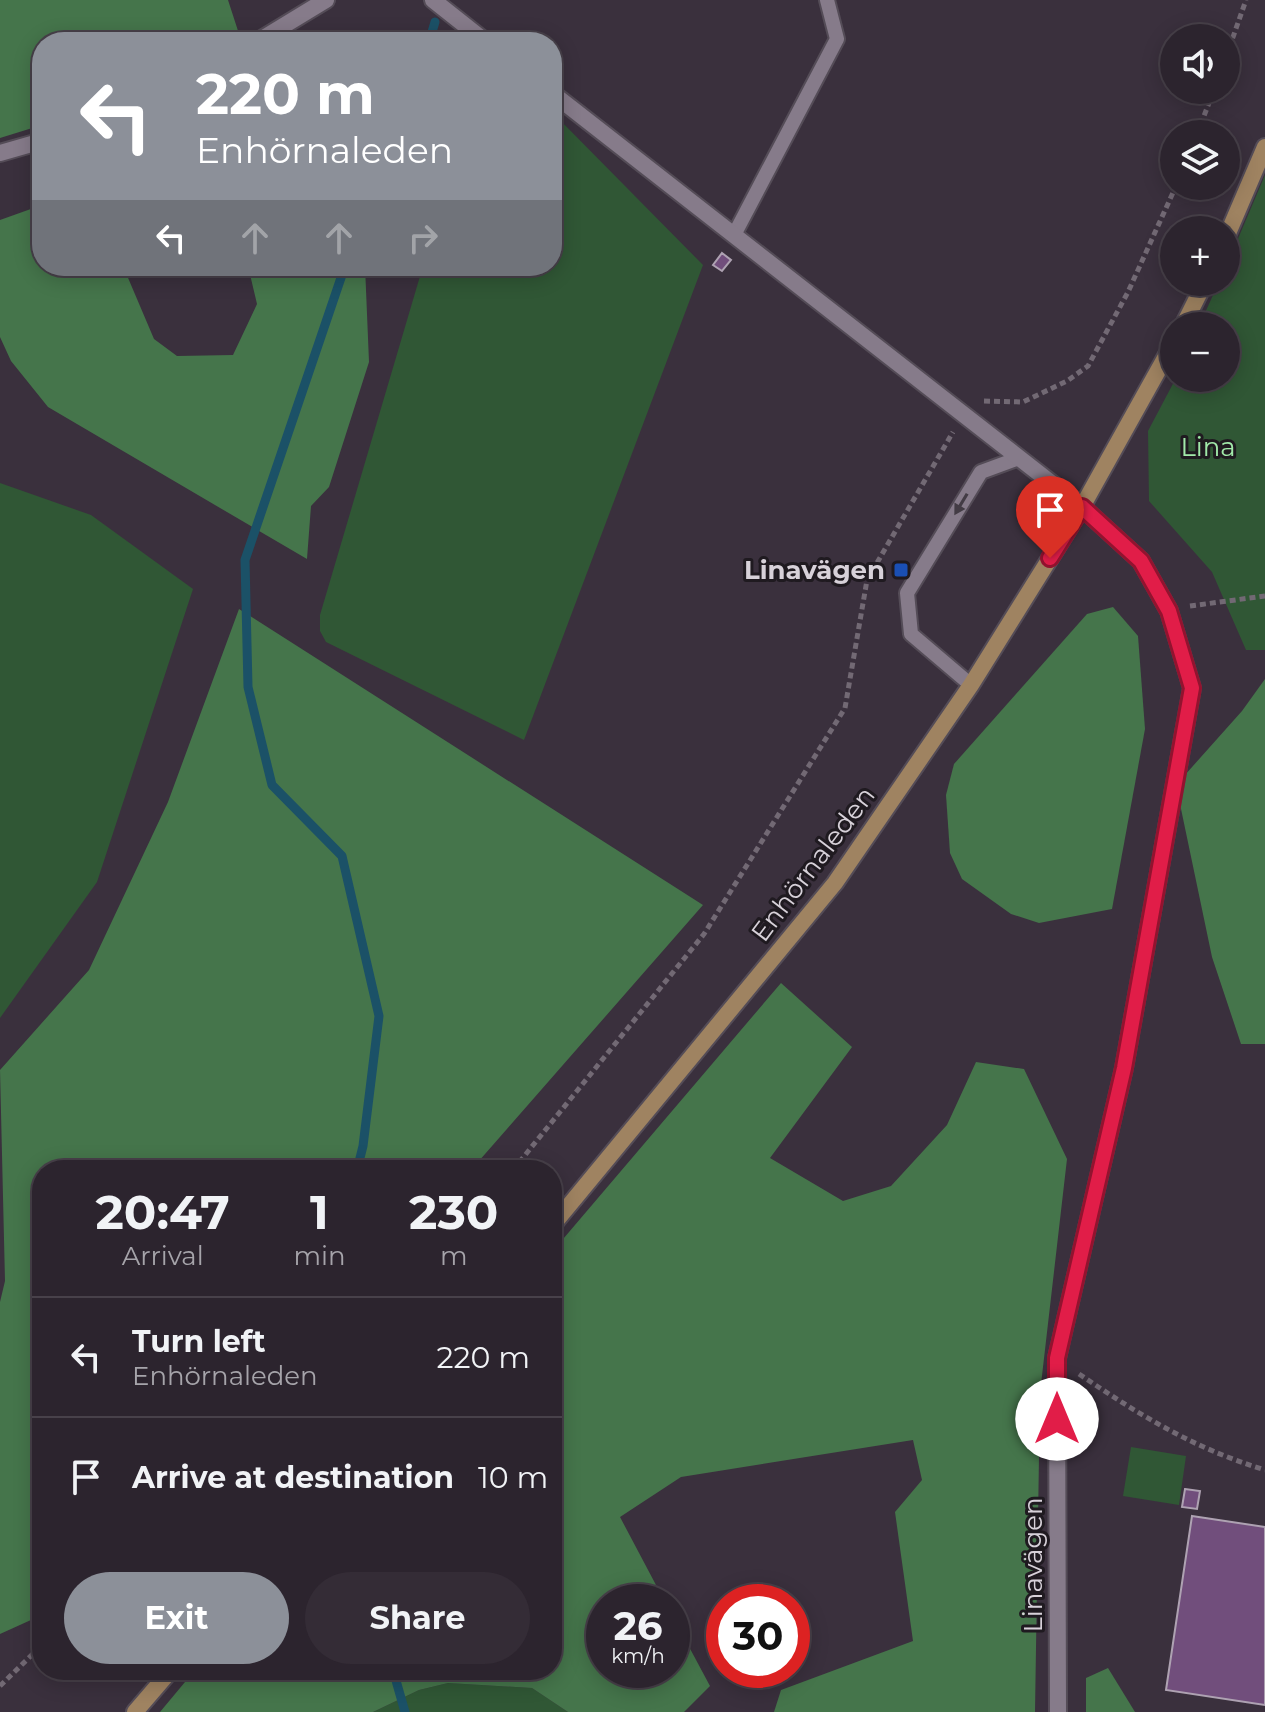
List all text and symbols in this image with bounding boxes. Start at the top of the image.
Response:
map controls [1160,24,1240,392]
button: sound [1160,24,1240,104]
text: 220 m [196,60,375,128]
icon: left [64,64,168,168]
button: layers [1160,120,1240,200]
text: Enhörnaleden [196,128,453,172]
icon: left [149,216,193,260]
icon: ahead [233,216,277,260]
icon: ahead [317,216,361,260]
icon: right [401,216,445,260]
button: + [1160,216,1240,296]
button: − [1160,312,1240,392]
park label: Lina [1180,431,1236,463]
pin [1016,476,1084,558]
icon: arrive [1028,488,1072,532]
one-way arrow [955,493,969,515]
place label: Linavägen [744,554,885,586]
marker: Linavägen [892,561,910,579]
street label: Enhörnaleden [744,780,882,948]
text: 20:47 [96,1183,230,1241]
text: 1 [310,1183,329,1241]
text: 230 [409,1183,498,1241]
text: Arrival [122,1240,204,1272]
text: min [293,1240,346,1272]
text: m [440,1240,468,1272]
text: Turn left [132,1323,265,1360]
icon: left [64,1335,108,1379]
text: 220 m [436,1339,530,1376]
text: Enhörnaleden [132,1360,318,1392]
position arrow [1015,1377,1099,1461]
icon: arrive [64,1455,108,1499]
text: Arrive at destination [132,1459,454,1496]
text: 10 m [478,1459,548,1496]
street label: Linavägen [1017,1498,1049,1632]
button: Exit [64,1572,289,1664]
button: Share [305,1572,530,1664]
speed limit sign: 30 [706,1584,810,1688]
text: 26 [613,1601,663,1650]
text: km/h [611,1644,665,1668]

